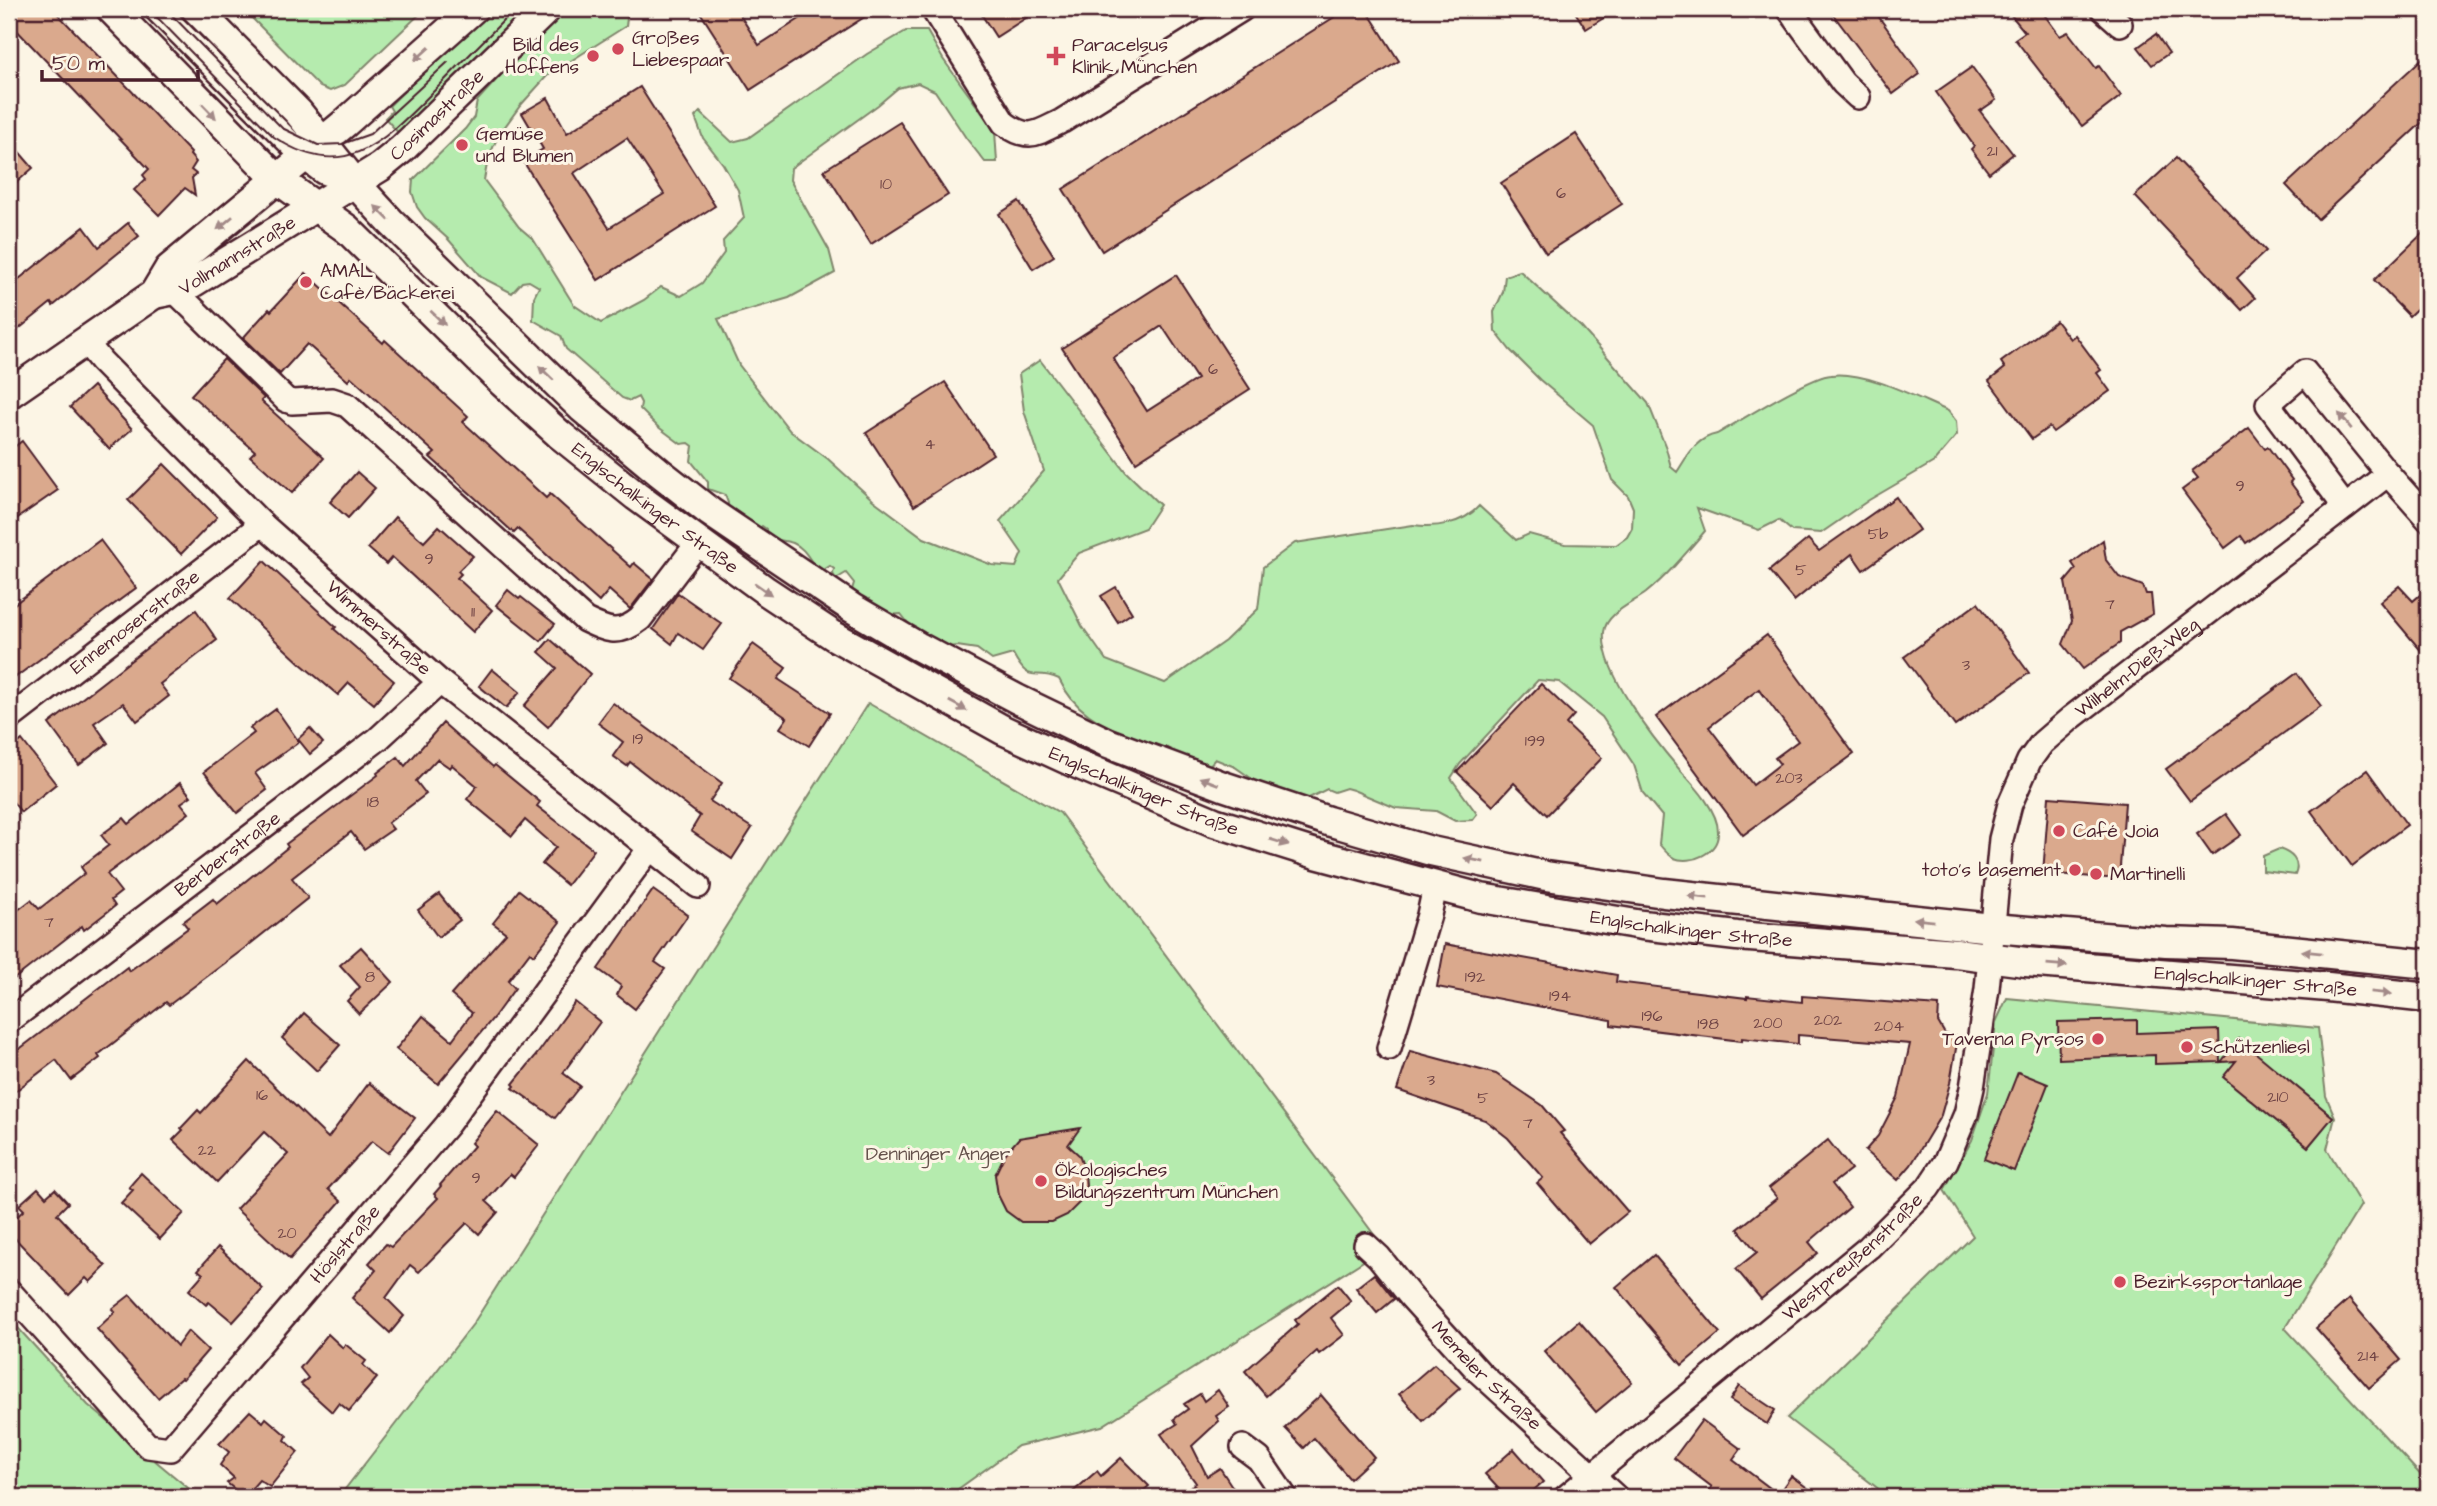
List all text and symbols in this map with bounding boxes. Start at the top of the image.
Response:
place label: Großes Liebespaar [632,25,730,74]
place label: Bild des Hoffens [505,32,579,81]
place label: Paracelsus Klinik München [1072,32,1197,81]
scale bar [42,38,198,82]
marker: Großes Liebespaar [610,41,626,57]
one-way arrow [414,46,431,62]
marker: Paracelsus Klinik München [1046,46,1066,66]
marker: Bild des Hoffens [585,48,601,64]
text: 50 m [52,49,106,78]
street label: Cosimastraße [384,63,490,167]
one-way arrow [201,102,218,119]
place label: Gemüse und Blumen [476,121,573,170]
marker: Gemüse und Blumen [454,137,470,153]
house number: 21 [1986,140,1998,162]
house number: 10 [880,173,892,195]
house number: 6 [1556,182,1566,204]
one-way arrow [375,205,391,222]
street label: Vollmannstraße [173,209,301,302]
one-way arrow [216,215,234,231]
place label: AMAL Cafè/Bäckerei [320,258,454,307]
marker: AMAL Cafè/Bäckerei [298,274,314,290]
one-way arrow [429,310,446,326]
house number: 6 [1208,358,1218,380]
one-way arrow [538,365,555,381]
one-way arrow [2337,413,2352,431]
house number: 4 [925,433,936,455]
street label: Englschalkinger Straße [566,436,744,580]
house number: 9 [2235,475,2245,497]
house number: 5b [1868,523,1888,545]
house number: 9 [424,548,434,570]
house number: 5 [1795,559,1807,581]
street label: Ennemoserstraße [64,563,206,681]
street label: Wimmerstraße [320,574,437,682]
one-way arrow [754,582,772,596]
house number: 7 [2105,593,2115,615]
house number: 11 [471,601,475,623]
street label: Wilhelm-Dieß-Weg [2069,611,2205,724]
house number: 3 [1962,654,1970,676]
one-way arrow [948,700,968,712]
house number: 19 [632,728,644,750]
house number: 199 [1525,730,1545,752]
street label: Englschalkinger Straße [1045,739,1242,842]
house number: 203 [1775,767,1803,789]
one-way arrow [1198,775,1219,786]
house number: 18 [367,791,379,813]
street label: Berberstraße [169,805,286,903]
place label: Café Joia [2073,818,2159,845]
marker: Café Joia [2051,823,2067,839]
one-way arrow [1269,837,1290,848]
one-way arrow [1463,854,1485,865]
place label: toto's basement [1922,857,2061,884]
place label: Martinelli [2110,861,2185,888]
marker: toto's basement [2067,862,2083,878]
marker: Martinelli [2088,866,2104,882]
one-way arrow [1687,891,1709,902]
street label: Englschalkinger Straße [1588,903,1793,954]
house number: 7 [44,911,54,933]
one-way arrow [1913,915,1935,926]
one-way arrow [2300,946,2322,957]
street label: Englschalkinger Straße [2153,959,2359,1004]
one-way arrow [2046,960,2068,971]
house number: 8 [365,966,375,988]
house number: 192 [1465,966,1485,988]
house number: 194 [1549,985,1571,1007]
one-way arrow [2371,987,2393,998]
house number: 196 [1641,1005,1663,1027]
house number: 202 [1814,1009,1842,1031]
house number: 200 [1753,1012,1783,1034]
house number: 198 [1697,1013,1719,1035]
house number: 204 [1874,1015,1904,1037]
place label: Taverna Pyrsos [1942,1026,2084,1054]
marker: Taverna Pyrsos [2090,1031,2106,1047]
place label: Schützenliesl [2201,1034,2310,1061]
marker: Schützenliesl [2179,1039,2195,1055]
house number: 3 [1427,1069,1435,1091]
house number: 16 [256,1084,268,1106]
house number: 210 [2267,1086,2289,1108]
house number: 5 [1477,1087,1489,1109]
house number: 7 [1523,1112,1533,1134]
house number: 22 [198,1139,216,1161]
park label: Denninger Anger [866,1141,1011,1169]
place label: Ökologisches Bildungszentrum München [1055,1157,1278,1207]
house number: 9 [471,1167,481,1189]
marker: Ökologisches Bildungszentrum München [1033,1173,1049,1189]
street label: Westpreußenstraße [1776,1187,1929,1327]
street label: Höslstraße [304,1199,387,1289]
house number: 20 [277,1222,297,1244]
place label: Bezirkssportanlage [2134,1269,2303,1297]
marker: Bezirkssportanlage [2112,1274,2128,1290]
street label: Memeler Straße [1425,1315,1548,1437]
house number: 214 [2357,1345,2379,1367]

